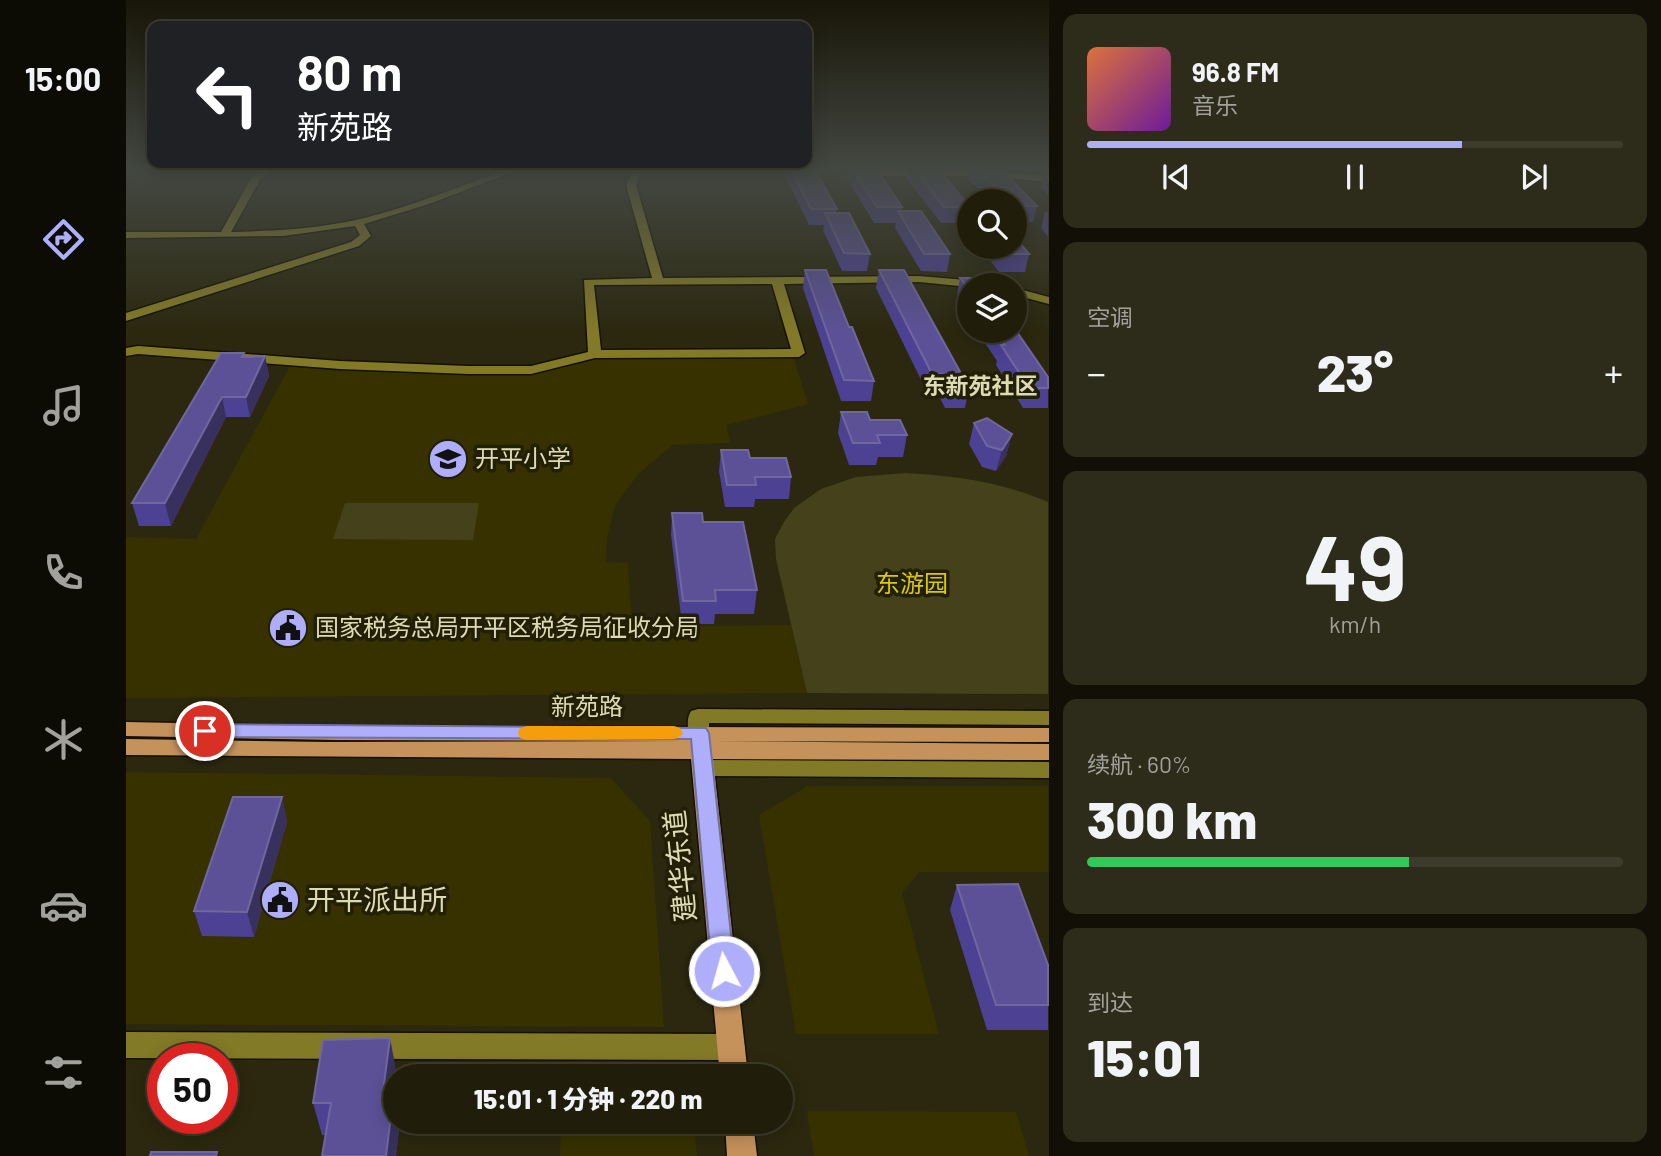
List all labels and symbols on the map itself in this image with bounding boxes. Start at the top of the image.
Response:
district label: 东新苑社区 [923,371,1038,399]
school or university icon: 开平小学 [427,438,469,480]
place label: 开平小学 [475,443,571,472]
park label: 东游园 [876,568,948,597]
public building icon: 国家税务总局开平区税务局征收分局 [267,607,309,649]
place label: 国家税务总局开平区税务局征收分局 [315,612,699,641]
street label: 新苑路 [551,691,623,720]
pin [175,701,235,761]
street label: 建华东道 [656,809,702,924]
public building icon: 开平派出所 [259,879,301,921]
place label: 开平派出所 [307,882,447,916]
position arrow [687,934,761,1008]
speed limit sign: 50 [147,1043,238,1134]

